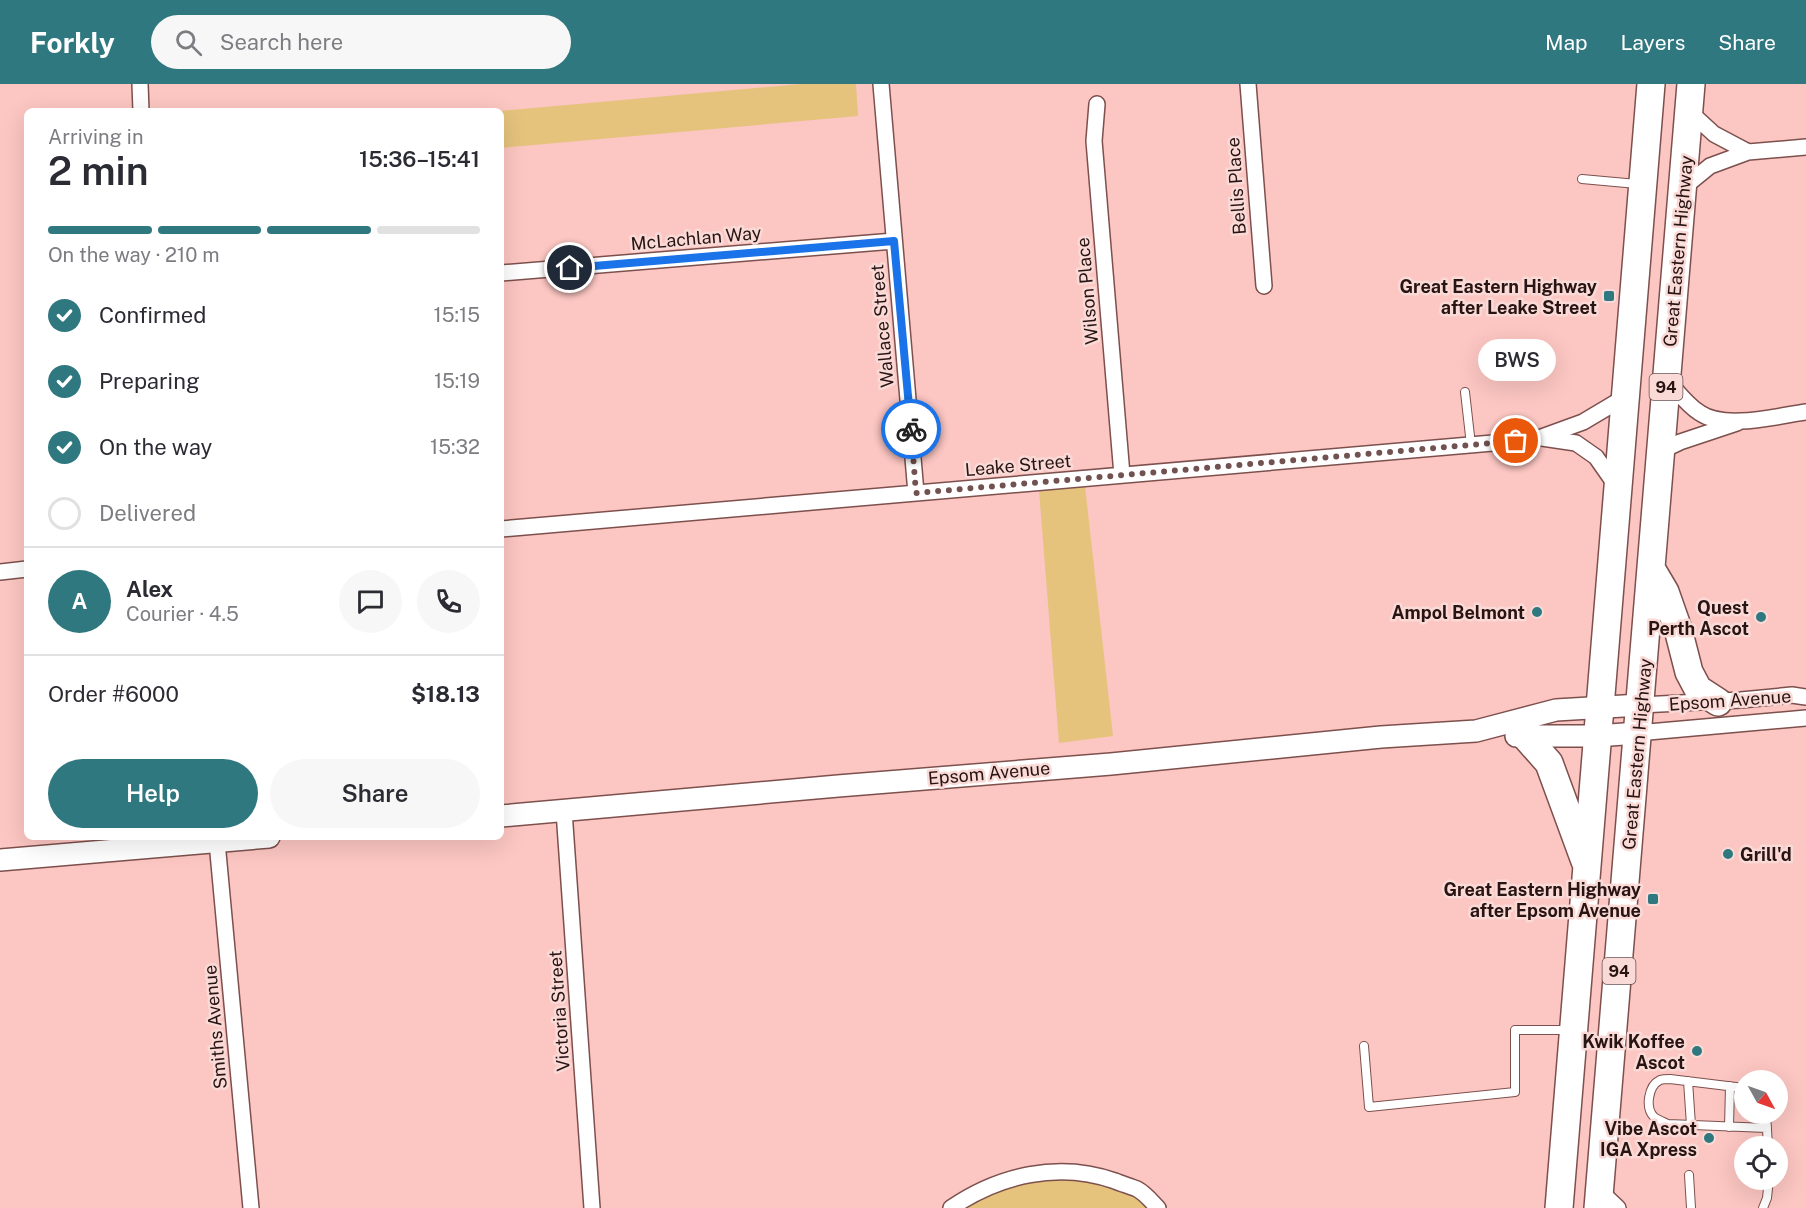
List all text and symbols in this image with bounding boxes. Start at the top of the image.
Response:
search box [151,15,571,69]
text: Forkly [30,26,115,59]
icon: search [172,26,205,59]
text: Search here [220,29,343,55]
text: Map [1545,30,1588,55]
text: Layers [1621,30,1685,55]
text: Share [1718,30,1776,55]
text: Arriving in [48,125,143,149]
street label: Bellis Place [1222,137,1250,235]
text: 15:36–15:41 [359,146,480,172]
text: 2 min [48,148,149,194]
street label: Great Eastern Highway [1659,154,1697,348]
street label: McLachlan Way [630,222,762,254]
street label: Wilson Place [1072,236,1102,346]
pin [544,242,595,293]
text: On the way · 210 m [48,243,220,267]
icon: home [553,251,586,284]
street label: Wallace Street [866,264,898,388]
place label: Great Eastern Highway after Leake Street [1399,276,1597,318]
marker: Great Eastern Highway after Leake Street [1602,289,1616,303]
icon: check [48,299,81,332]
text: Confirmed [99,302,206,328]
text: 15:15 [434,303,480,327]
callout: BWS [1477,339,1555,381]
text: BWS [1494,348,1540,372]
icon: check [48,365,81,398]
text: Preparing [99,368,200,394]
text: 15:19 [434,369,480,393]
road number: 94 [1650,374,1682,400]
courier [881,399,941,459]
icon: bike [895,413,928,446]
pin [1490,415,1541,466]
icon: bag [1499,424,1532,457]
icon: check [48,431,81,464]
text: On the way [99,434,212,460]
text: 15:32 [430,435,480,459]
street label: Leake Street [964,450,1072,480]
text: Delivered [99,500,196,526]
button: chat [339,570,402,633]
button: phone [417,570,480,633]
text: Alex [126,576,173,602]
text: A [72,588,87,614]
place label: Quest Perth Ascot [1648,597,1749,639]
text: Courier · 4.5 [126,602,239,626]
place label: Ampol Belmont [1392,602,1525,623]
marker: Ampol Belmont [1530,605,1544,619]
marker: Quest Perth Ascot [1754,610,1768,624]
street label: Great Eastern Highway [1618,657,1656,851]
text: Order #6000 [48,681,179,707]
text: $18.13 [411,681,480,707]
street label: Epsom Avenue [1668,685,1792,715]
street label: Epsom Avenue [927,757,1051,789]
button: Help [48,759,258,828]
button: Share [270,759,480,828]
place label: Grill'd [1740,844,1792,865]
marker: Grill'd [1721,847,1735,861]
place label: Great Eastern Highway after Epsom Avenue [1443,879,1641,921]
marker: Great Eastern Highway after Epsom Avenue [1646,892,1660,906]
street label: Victoria Street [544,950,574,1072]
road number: 94 [1602,958,1636,984]
street label: Smiths Avenue [199,964,231,1090]
place label: Kwik Koffee Ascot [1582,1031,1685,1073]
marker: Kwik Koffee Ascot [1690,1044,1704,1058]
north arrow [1734,1070,1788,1124]
map controls [1734,1070,1788,1190]
place label: Vibe Ascot IGA Xpress [1600,1118,1697,1160]
marker: Vibe Ascot IGA Xpress [1702,1131,1716,1145]
button: locate [1734,1136,1788,1190]

